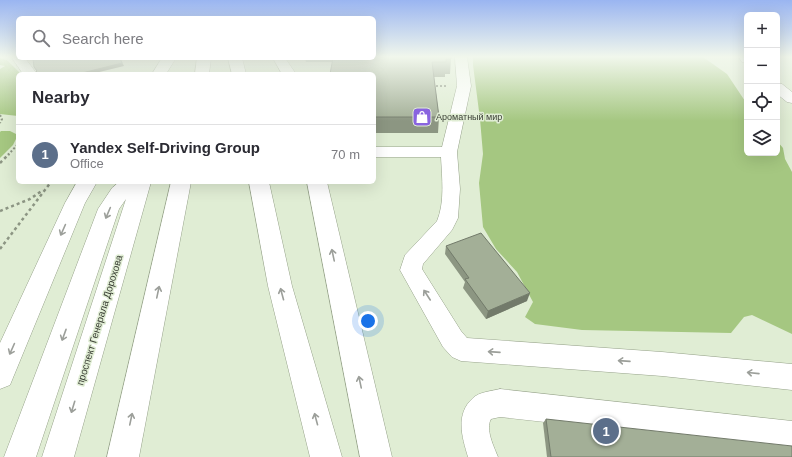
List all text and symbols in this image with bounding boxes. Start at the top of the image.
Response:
map controls [744,12,780,156]
button: + [744,12,780,48]
search box [16,16,376,60]
icon: search [30,27,52,49]
text: Search here [62,30,144,47]
button: − [744,48,780,84]
button: locate [744,84,780,120]
text: Nearby [32,88,90,107]
shop icon: Ароматный мир [411,106,433,128]
place label: Ароматный мир [436,112,502,122]
button: layers [744,120,780,156]
text: Yandex Self-Driving Group [70,139,260,156]
text: 1 [41,147,49,162]
text: 70 m [331,147,360,162]
text: Office [70,156,104,171]
one-way arrow [104,206,112,218]
one-way arrow [59,223,67,235]
one-way arrow [328,249,336,262]
street label: проспект Генерала Дорохова [74,253,125,387]
one-way arrow [155,285,163,298]
one-way arrow [278,288,285,301]
one-way arrow [423,290,431,301]
your location [358,311,378,331]
one-way arrow [60,328,67,341]
one-way arrow [7,342,15,354]
one-way arrow [488,348,501,355]
one-way arrow [618,358,631,365]
one-way arrow [747,369,760,377]
one-way arrow [356,376,364,389]
one-way arrow [69,400,76,413]
one-way arrow [128,413,136,426]
one-way arrow [312,413,319,426]
pin: 1 [593,416,619,446]

